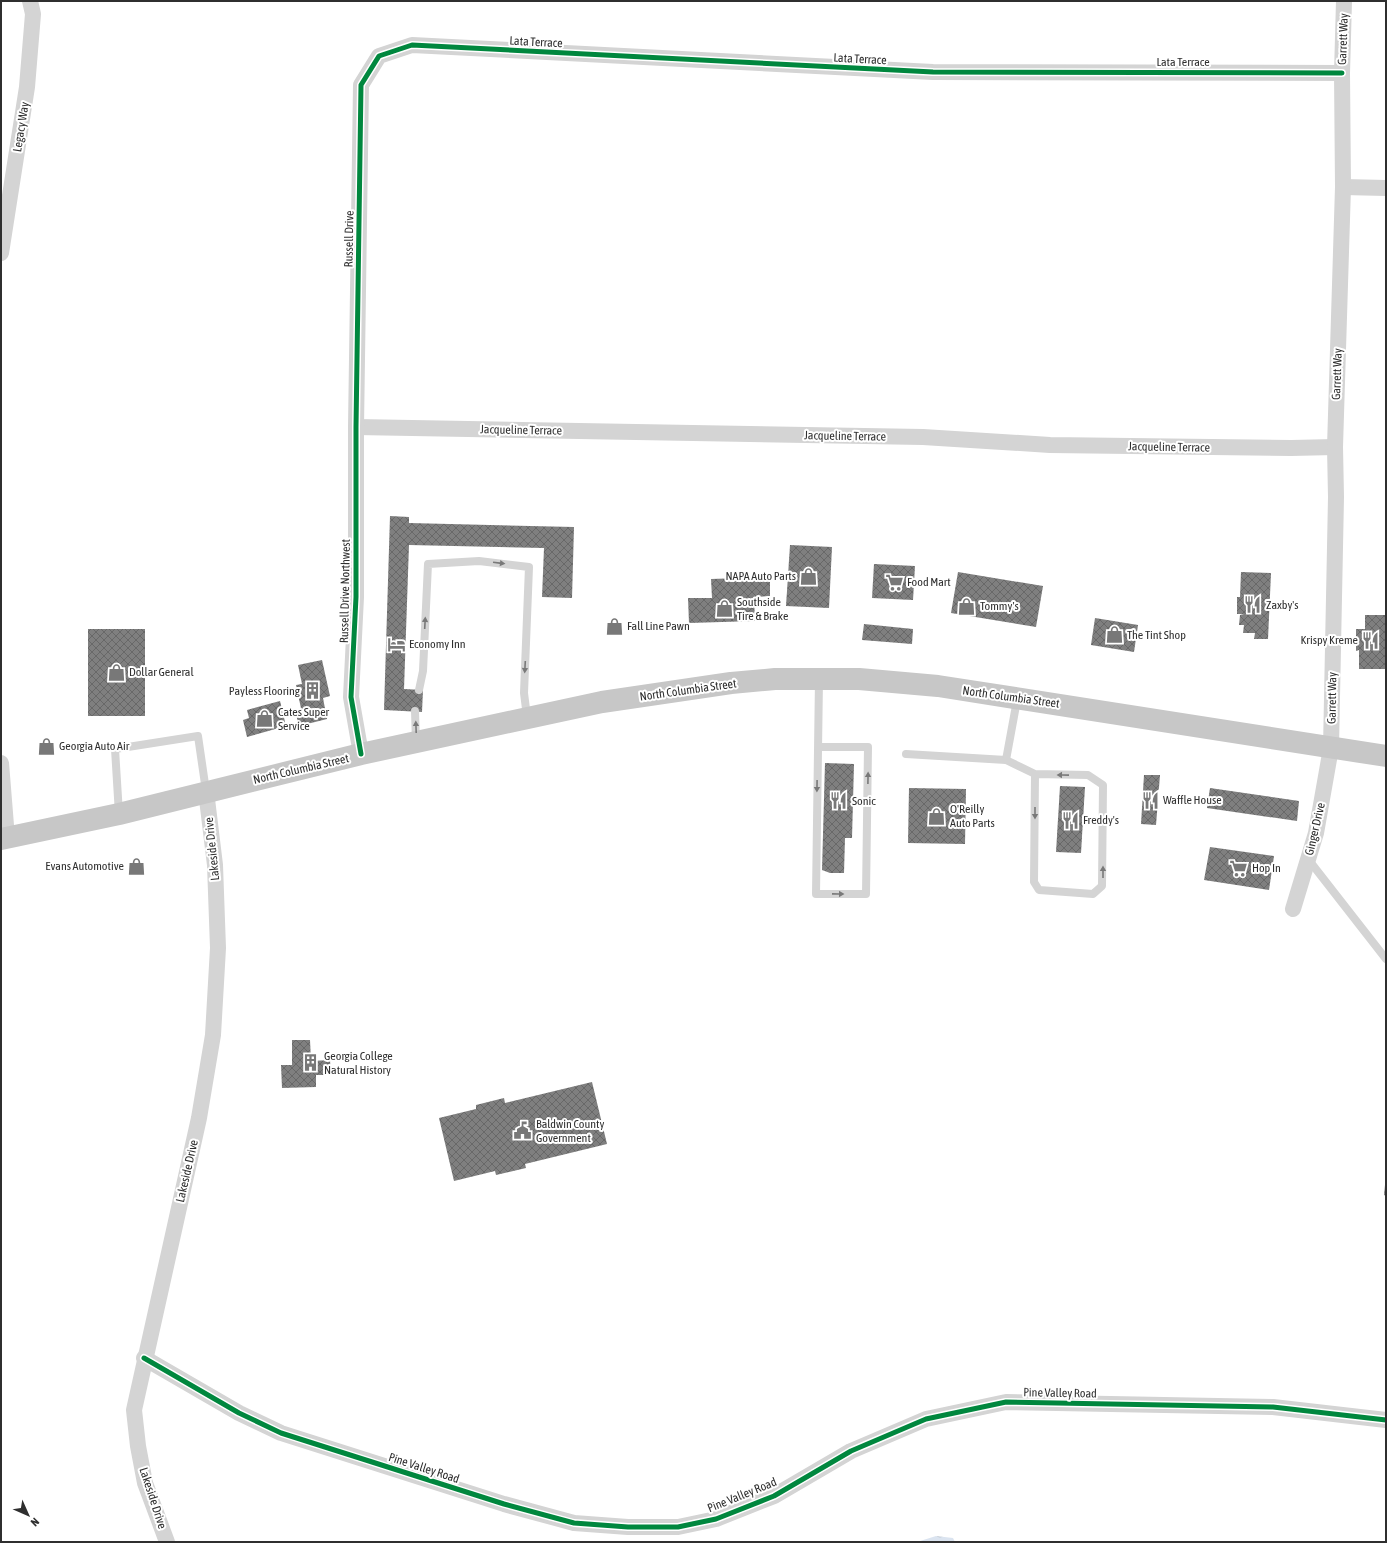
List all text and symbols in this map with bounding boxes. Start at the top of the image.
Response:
street label: Garrett Way [1335,13,1351,65]
street label: Lata Terrace [509,34,563,50]
street label: Lata Terrace [833,51,887,67]
street label: Lata Terrace [1156,55,1210,69]
street label: Legacy Way [10,101,32,153]
street label: Russell Drive [342,210,356,268]
street label: Garrett Way [1329,348,1345,400]
street label: Jacqueline Terrace [480,422,562,438]
street label: Jacqueline Terrace [804,428,886,444]
street label: Jacqueline Terrace [1128,439,1210,455]
street label: Russell Drive Northwest [337,538,353,643]
one-way arrow [493,560,505,567]
shop icon: NAPA Auto Parts [799,566,819,586]
place label: NAPA Auto Parts [725,569,796,583]
supermarket icon: Food Mart [884,572,904,592]
place label: Food Mart [907,575,951,589]
place label: Southside Tire & Brake [737,595,788,623]
restaurant icon: Zaxby's [1243,595,1263,615]
shop icon: Tommy's [957,596,977,616]
place label: Zaxby's [1266,598,1299,612]
shop icon: Southside Tire & Brake [714,599,734,619]
place label: Tommy's [980,599,1019,613]
one-way arrow [422,616,428,629]
shop icon: Fall Line Pawn [604,616,624,636]
place label: Fall Line Pawn [627,619,690,633]
shop icon: The Tint Shop [1104,625,1124,645]
place label: The Tint Shop [1127,628,1186,642]
restaurant icon: Krispy Kreme [1361,630,1381,650]
place label: Krispy Kreme [1300,633,1358,647]
hotel icon: Economy Inn [386,634,406,654]
place label: Economy Inn [409,637,466,651]
one-way arrow [522,661,529,673]
shop icon: Dollar General [106,662,126,682]
place label: Dollar General [129,665,194,679]
street label: Garrett Way [1325,672,1339,724]
street label: North Columbia Street [639,676,738,704]
building icon: Payless Flooring [303,681,323,701]
street label: North Columbia Street [962,683,1061,711]
place label: Payless Flooring [229,684,301,698]
place label: Cates Super Service [278,705,330,733]
shop icon: Cates Super Service [255,709,275,729]
one-way arrow [413,720,419,733]
shop icon: Georgia Auto Air [36,736,56,756]
place label: Georgia Auto Air [59,739,130,753]
street label: North Columbia Street [252,751,351,787]
one-way arrow [1057,771,1069,778]
one-way arrow [864,772,871,784]
one-way arrow [814,780,820,793]
restaurant icon: Waffle House [1140,790,1160,810]
restaurant icon: Sonic [829,791,849,811]
place label: Waffle House [1163,793,1222,807]
place label: Sonic [852,794,876,808]
street label: Ginger Drive [1302,801,1328,857]
place label: O'Reilly Auto Parts [950,802,995,830]
shop icon: O'Reilly Auto Parts [927,806,947,826]
one-way arrow [1032,807,1038,820]
restaurant icon: Freddy's [1060,810,1080,830]
place label: Freddy's [1083,813,1119,827]
street label: Lakeside Drive [202,817,222,881]
shop icon: Evans Automotive [127,856,147,876]
supermarket icon: Hop In [1229,858,1249,878]
place label: Evans Automotive [45,859,124,873]
place label: Hop In [1252,861,1281,875]
one-way arrow [1099,866,1106,878]
one-way arrow [832,891,845,897]
place label: Georgia College Natural History [324,1049,393,1077]
building icon: Georgia College Natural History [301,1053,321,1073]
place label: Baldwin County Government [536,1117,605,1145]
public building icon: Baldwin County Government [513,1121,533,1141]
street label: Lakeside Drive [173,1138,201,1204]
street label: Pine Valley Road [1023,1385,1097,1401]
street label: Pine Valley Road [387,1450,461,1486]
street label: Lakeside Drive [136,1466,170,1530]
street label: Pine Valley Road [705,1475,779,1515]
north arrow [8,1495,48,1535]
text: N [29,1516,42,1529]

